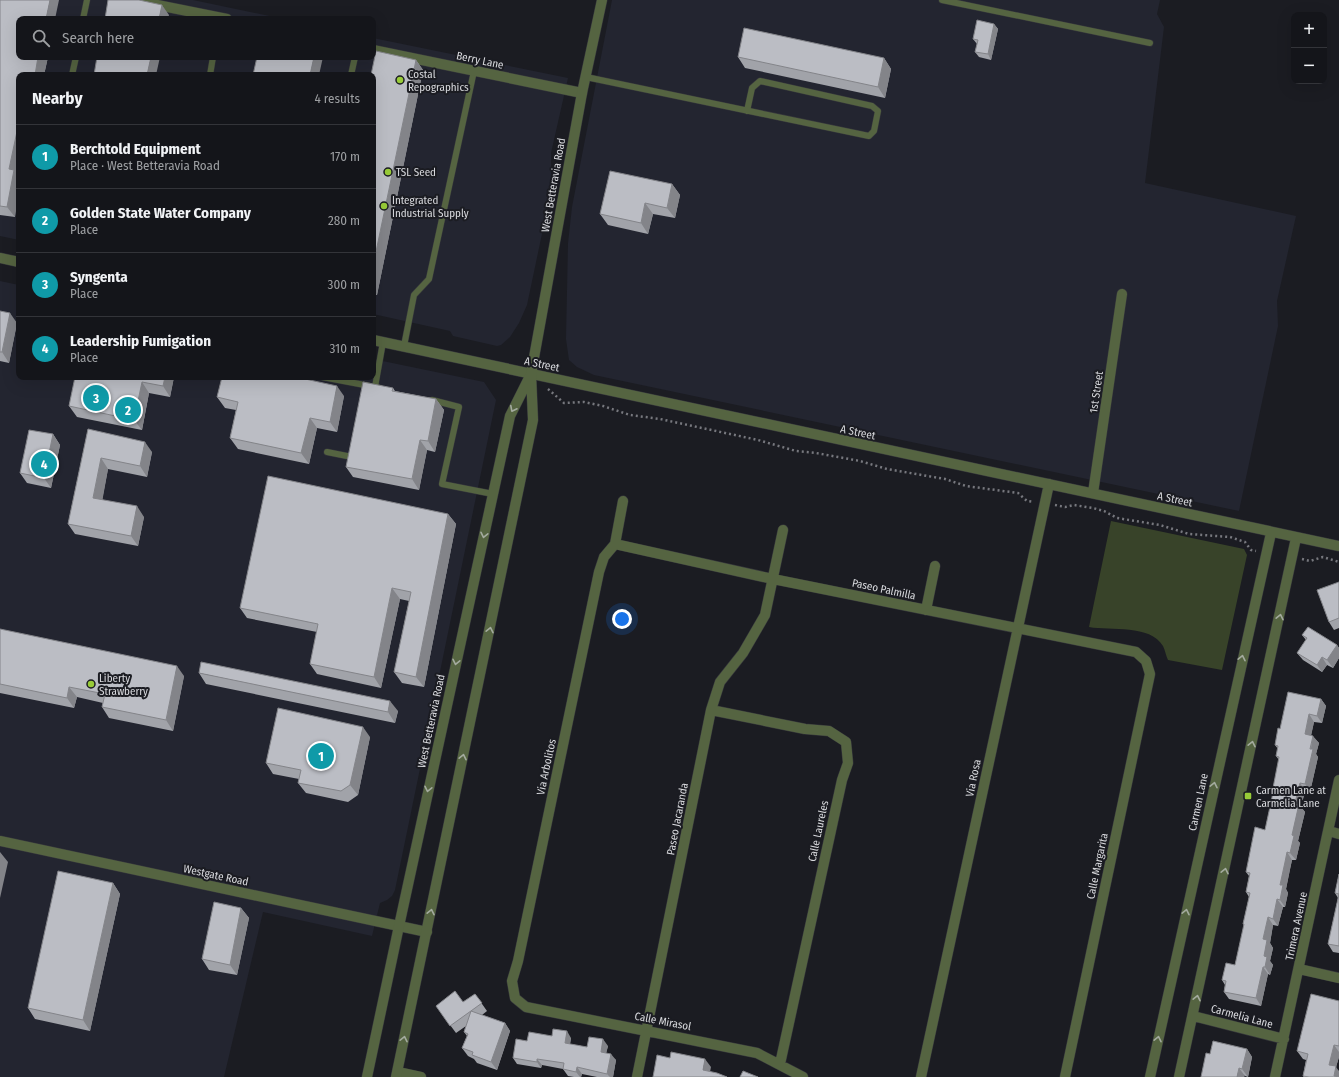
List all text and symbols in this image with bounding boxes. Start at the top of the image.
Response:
map controls [1291,12,1327,84]
button: + [1291,12,1327,48]
search box [16,16,376,60]
icon: search [30,27,52,49]
text: Search here [62,29,134,47]
button: − [1291,48,1327,84]
street label: Berry Lane [455,49,505,72]
place label: Costal Repographics [408,68,469,94]
marker: Costal Repographics [395,75,405,85]
text: Nearby [32,88,83,109]
text: 4 results [314,91,360,106]
street label: West Betteravia Road [539,137,568,233]
text: Berchtold Equipment [70,140,201,158]
text: 1 [42,149,48,164]
text: 170 m [330,149,360,164]
text: Place · West Betteravia Road [70,158,220,173]
place label: TSL Seed [396,166,436,179]
marker: TSL Seed [383,167,393,177]
place label: Integrated Industrial Supply [392,194,469,220]
marker: Integrated Industrial Supply [379,201,389,211]
text: Golden State Water Company [70,204,251,222]
text: 2 [42,213,48,228]
text: 280 m [328,213,360,228]
text: Place [70,222,98,237]
text: Syngenta [70,268,128,286]
text: 3 [42,277,48,292]
text: 300 m [328,277,360,292]
text: Place [70,286,98,301]
text: Leadership Fumigation [70,332,211,350]
text: 4 [42,341,48,356]
text: 310 m [330,341,360,356]
text: Place [70,350,98,365]
street label: A Street [523,354,561,375]
street label: 1st Street [1087,370,1106,414]
pin: 3 [83,383,109,413]
pin: 2 [115,395,141,425]
one-way arrow [511,405,518,412]
street label: A Street [839,422,877,443]
pin: 4 [31,449,57,479]
street label: A Street [1156,489,1194,510]
one-way arrow [480,532,488,538]
street label: Paseo Palmilla [851,576,917,603]
your location [612,609,632,629]
one-way arrow [1275,614,1283,620]
one-way arrow [485,626,493,633]
one-way arrow [1238,655,1246,661]
one-way arrow [453,659,461,666]
place label: Liberty Strawberry [99,672,148,698]
street label: West Betteravia Road [415,673,448,769]
marker: Liberty Strawberry [86,679,96,689]
street label: Via Arbolitos [534,737,559,796]
pin: 1 [308,741,334,771]
one-way arrow [1248,741,1256,747]
one-way arrow [459,754,467,760]
street label: Via Rosa [963,758,984,798]
street label: Carmen Lane [1186,772,1211,832]
street label: Paseo Jacaranda [664,782,691,856]
one-way arrow [1210,782,1218,788]
place label: Carmen Lane at Carmelia Lane [1256,784,1326,810]
one-way arrow [425,786,433,793]
marker: Carmen Lane at Carmelia Lane [1243,791,1253,801]
street label: Calle Laureles [806,799,831,863]
street label: Calle Margarita [1084,832,1111,900]
street label: Westgate Road [182,862,250,889]
one-way arrow [1220,868,1228,874]
street label: Trimera Avenue [1283,891,1310,962]
one-way arrow [426,908,435,915]
one-way arrow [1182,909,1190,915]
one-way arrow [1192,995,1200,1001]
street label: Carmelia Lane [1209,1002,1274,1031]
street label: Calle Mirasol [634,1010,692,1033]
one-way arrow [400,1036,408,1042]
one-way arrow [1154,1036,1162,1042]

